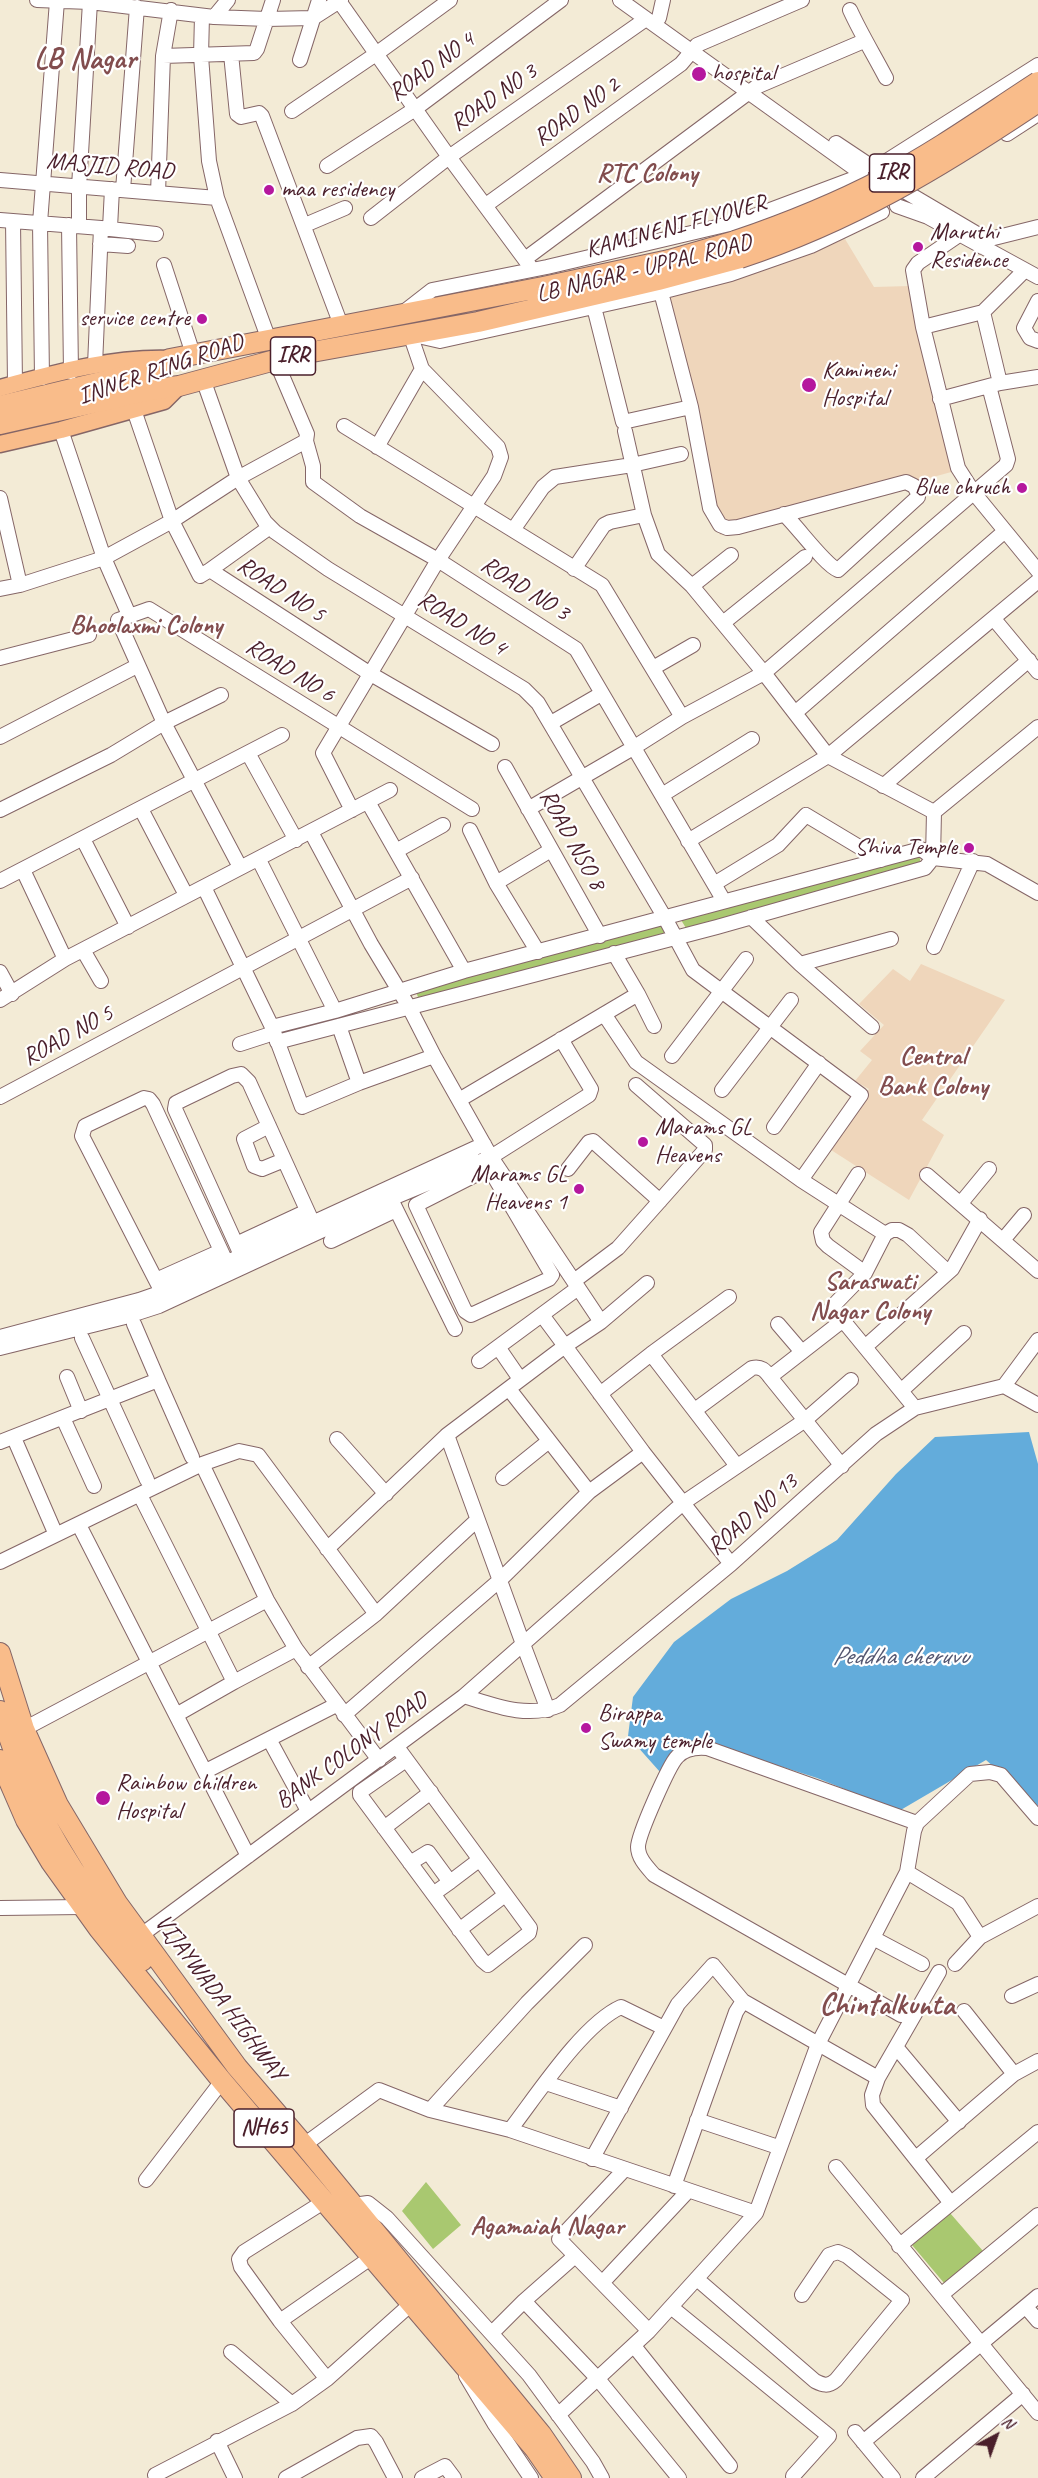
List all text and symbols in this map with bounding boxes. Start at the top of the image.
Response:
street label: ROAD NO 4 [383,26,481,108]
district label: LB Nagar [34,42,136,78]
street label: ROAD NO 3 [445,58,543,138]
place label: hospital [712,60,775,88]
marker: hospital [690,65,708,83]
street label: ROAD NO 2 [528,71,626,153]
street label: MASJID ROAD [45,147,175,187]
road number: IRR [870,154,914,192]
district label: RTC Colony [596,158,698,190]
place label: maa residency [281,176,394,204]
marker: maa residency [262,183,276,197]
street label: KAMINENI FLYOVER [583,189,769,265]
place label: Maruthi Residence [930,219,1007,275]
street label: LB NAGAR - UPPAL ROAD [533,228,755,310]
marker: Maruthi Residence [911,240,925,254]
place label: service centre [79,305,190,333]
marker: service centre [195,312,209,326]
street label: INNER RING ROAD [75,328,247,412]
road number: IRR [270,337,316,375]
place label: Kamineni Hospital [822,357,895,413]
marker: Kamineni Hospital [800,376,818,394]
place label: Blue chruch [914,474,1010,502]
marker: Blue chruch [1015,481,1029,495]
street label: ROAD NO 5 [232,551,330,629]
street label: ROAD NO 3 [475,551,575,627]
street label: ROAD NO 4 [412,586,512,662]
district label: Bhoolaxmi Colony [70,610,222,642]
street label: ROAD NO 6 [240,633,340,709]
street label: ROAD NSO 8 [533,785,611,895]
place label: Shiva Temple [855,834,957,862]
marker: Shiva Temple [962,841,976,855]
street label: ROAD NO 5 [18,999,118,1073]
district label: Central Bank Colony [878,1041,988,1102]
place label: Marams GL Heavens [655,1114,752,1170]
marker: Marams GL Heavens [636,1135,650,1149]
place label: Marams GL Heavens 1 [470,1161,567,1217]
marker: Marams GL Heavens 1 [572,1182,586,1196]
district label: Saraswati Nagar Colony [810,1266,930,1328]
street label: ROAD NO 13 [702,1468,804,1562]
water label: Peddha cheruvu [832,1641,968,1673]
street label: BANK COLONY ROAD [270,1686,434,1816]
place label: Birappa Swamy temple [598,1700,712,1756]
marker: Birappa Swamy temple [579,1721,593,1735]
place label: Rainbow children Hospital [116,1770,256,1826]
marker: Rainbow children Hospital [94,1789,112,1807]
street label: VIJAYWADA HIGHWAY [148,1909,292,2087]
district label: Chintalkunta [819,1988,955,2024]
road number: NH65 [234,2109,294,2147]
district label: Agamaiah Nagar [470,2211,624,2243]
north arrow [966,2406,1026,2466]
text: N [998,2412,1018,2433]

